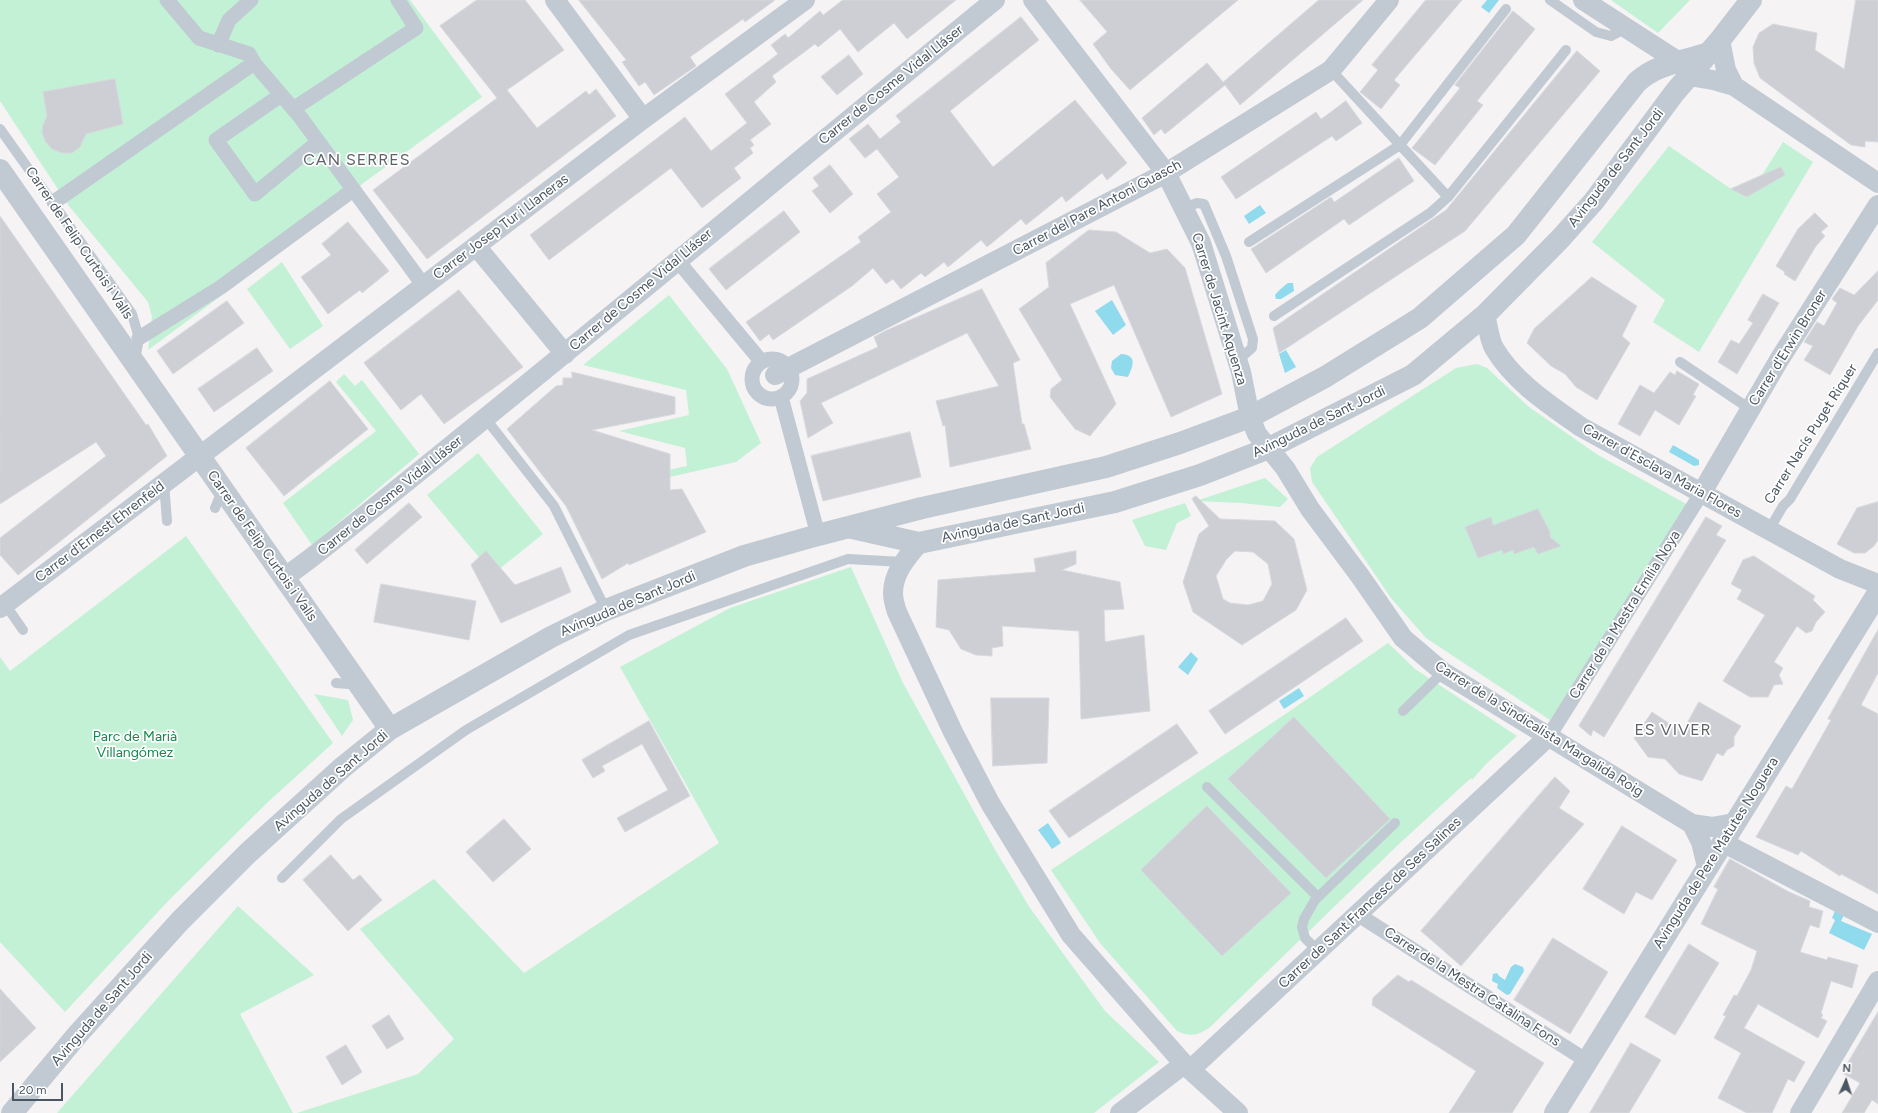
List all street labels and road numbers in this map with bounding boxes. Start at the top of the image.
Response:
street label: Carrer de Cosme Vidal Lláser [815,22,967,148]
street label: Avinguda de Sant Jordi [1565,105,1667,231]
street label: Carrer del Pare Antoni Guasch [1010,156,1184,260]
street label: Carrer de Felip Curtois i Valls [22,164,136,322]
street label: Carrer Josep Tur i Llaneras [430,171,572,283]
street label: Carrer de Cosme Vidal Lláser [566,225,716,355]
street label: Carrer de Jacint Aquenza [1188,231,1250,387]
street label: Carrer d'Erwin Broner [1745,287,1831,409]
street label: Carrer Nacís Puget Riquer [1761,361,1861,507]
street label: Avinguda de Sant Jordi [1250,383,1388,461]
street label: Carrer d'Esclava Maria Flores [1580,420,1744,522]
street label: Carrer de Cosme Vidal Lláser [314,433,466,559]
street label: Carrer de Felip Curtois i Valls [204,467,320,625]
street label: Carrer d'Ernest Ehrenfeld [32,478,168,586]
street label: Avinguda de Sant Jordi [940,500,1086,546]
street label: Carrer de la Mestra Emília Noya [1566,528,1684,702]
street label: Avinguda de Sant Jordi [558,568,698,640]
street label: Carrer de la Sindicalista Margalida Roig [1432,658,1646,800]
street label: Avinguda de Sant Jordi [271,727,391,835]
street label: Avinguda de Pere Matutes Noguera [1650,754,1782,952]
street label: Carrer de Sant Francesc de Ses Salines [1275,814,1465,992]
street label: Carrer de la Mestra Catalina Fons [1381,924,1563,1050]
street label: Avinguda de Sant Jordi [48,949,156,1069]

